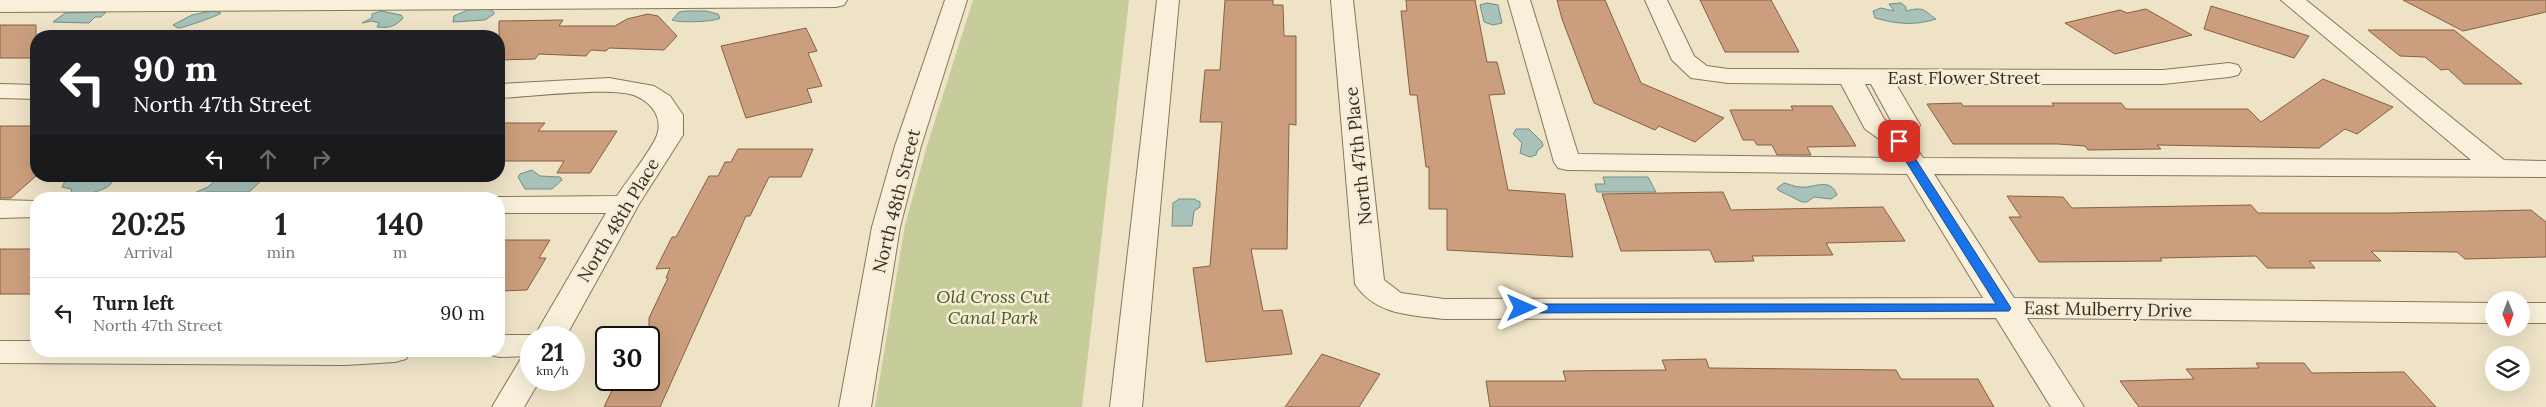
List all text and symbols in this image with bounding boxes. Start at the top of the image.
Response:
text: 90 m [133,46,217,91]
icon: left [50,50,115,115]
street label: East Flower Street [1887,66,2041,89]
street label: North 47th Place [1339,85,1377,226]
text: North 47th Street [133,90,312,118]
pin [1878,120,1920,162]
street label: North 48th Street [867,126,925,276]
icon: arrive [1885,127,1913,155]
icon: left [201,145,229,173]
icon: ahead [254,145,282,173]
icon: right [307,145,335,173]
street label: North 48th Place [572,153,664,286]
text: 20:25 [111,205,186,243]
text: 1 [275,205,287,243]
text: 140 [376,205,424,243]
text: Arrival [124,242,173,262]
text: min [267,242,295,262]
text: m [393,242,407,262]
position arrow [1495,281,1547,333]
park label: Old Cross Cut Canal Park [936,285,1050,329]
text: Turn left [93,291,174,315]
north arrow [2485,291,2530,336]
map controls [2485,291,2530,391]
street label: East Mulberry Drive [2024,296,2192,322]
icon: left [50,299,78,327]
text: 90 m [440,301,485,325]
text: North 47th Street [93,315,223,335]
speed limit sign: 30 [595,326,660,391]
text: 21 [541,336,564,368]
button: layers [2485,346,2530,391]
text: km/h [536,363,569,378]

